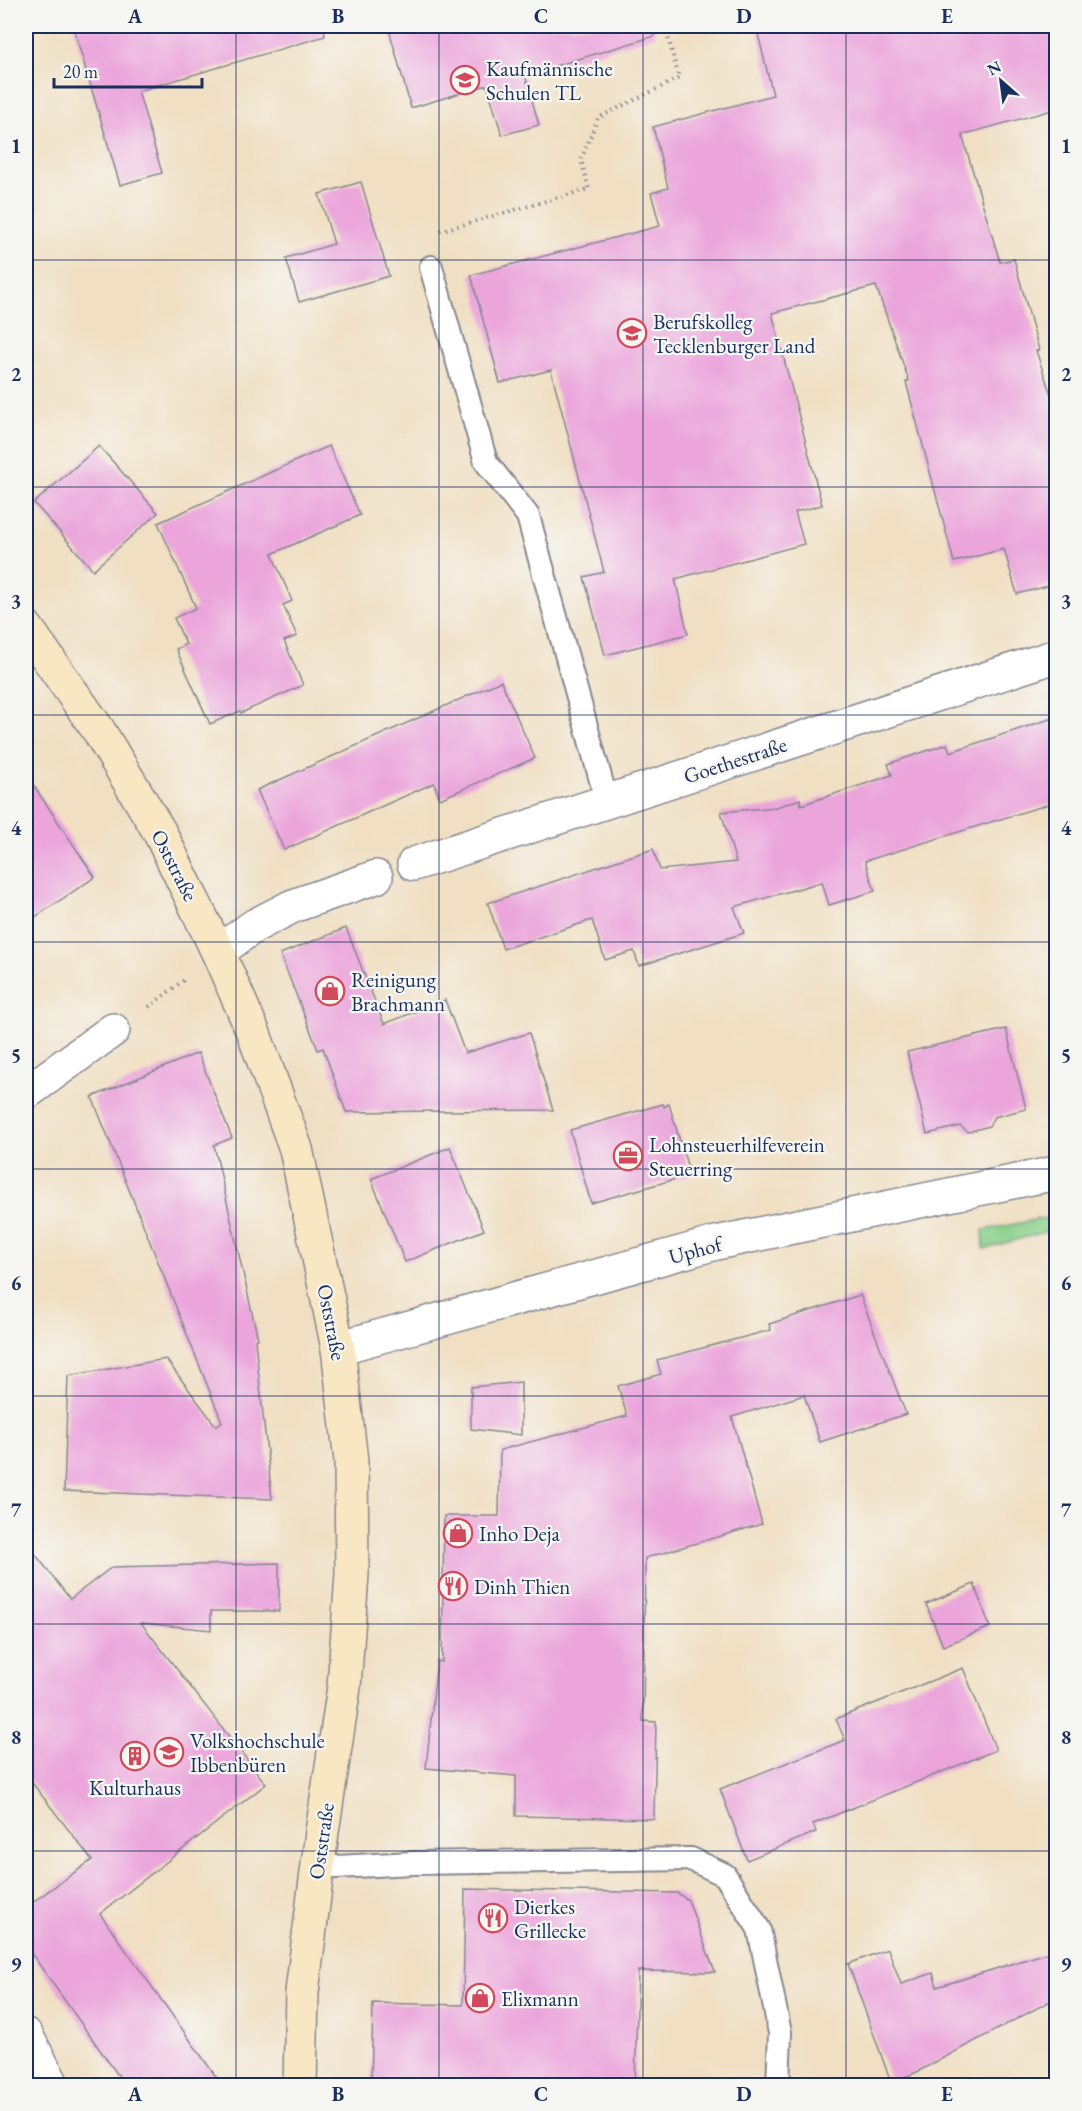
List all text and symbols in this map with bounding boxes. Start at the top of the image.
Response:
text: A [127,3,143,29]
text: B [332,3,344,29]
text: C [534,3,548,29]
text: D [736,3,752,29]
text: E [941,3,953,29]
scale bar [54,51,202,89]
north arrow [971,51,1031,111]
place label: Kaufmännische Schulen TL [486,55,613,106]
text: N [984,56,1005,81]
text: 20 m [63,60,98,83]
school or university icon: Kaufmännische Schulen TL [449,64,481,96]
text: 1 [11,133,21,159]
text: 1 [1061,133,1071,159]
place label: Berufskolleg Tecklenburger Land [653,308,816,359]
school or university icon: Berufskolleg Tecklenburger Land [616,317,648,349]
text: 2 [11,361,22,387]
text: 2 [1061,361,1072,387]
text: 3 [11,588,21,614]
text: 3 [1061,588,1071,614]
street label: Goethestraße [680,731,790,789]
text: 4 [11,815,22,841]
text: 4 [1061,815,1072,841]
street label: Oststraße [146,825,204,905]
place label: Reinigung Brachmann [351,966,445,1017]
shop icon: Reinigung Brachmann [314,975,346,1007]
text: 5 [11,1042,21,1068]
text: 5 [1061,1042,1071,1068]
place label: Lohnsteuerhilfeverein Steuerring [649,1131,825,1182]
office icon: Lohnsteuerhilfeverein Steuerring [612,1140,644,1172]
street label: Uphof [665,1229,727,1270]
text: 6 [11,1270,22,1296]
text: 6 [1061,1270,1072,1296]
street label: Oststraße [311,1282,353,1362]
text: 7 [11,1497,22,1523]
text: 7 [1061,1497,1072,1523]
shop icon: Inho Deja [442,1517,474,1549]
place label: Inho Deja [479,1520,560,1547]
restaurant icon: Dinh Thien [437,1570,469,1602]
place label: Dinh Thien [474,1573,570,1600]
text: 8 [11,1724,21,1750]
text: 8 [1061,1724,1071,1750]
place label: Volkshochschule Ibbenbüren [190,1727,325,1778]
school or university icon: Volkshochschule Ibbenbüren [153,1736,185,1768]
building icon: Kulturhaus [119,1740,151,1772]
place label: Kulturhaus [89,1774,181,1801]
street label: Oststraße [302,1801,340,1881]
place label: Dierkes Grillecke [514,1893,586,1944]
restaurant icon: Dierkes Grillecke [477,1902,509,1934]
text: 9 [11,1951,22,1977]
text: 9 [1061,1951,1072,1977]
shop icon: Elixmann [464,1982,496,2014]
place label: Elixmann [501,1985,579,2012]
text: A [127,2081,143,2107]
text: B [332,2081,344,2107]
text: C [534,2081,548,2107]
text: D [736,2081,752,2107]
text: E [941,2081,953,2107]

